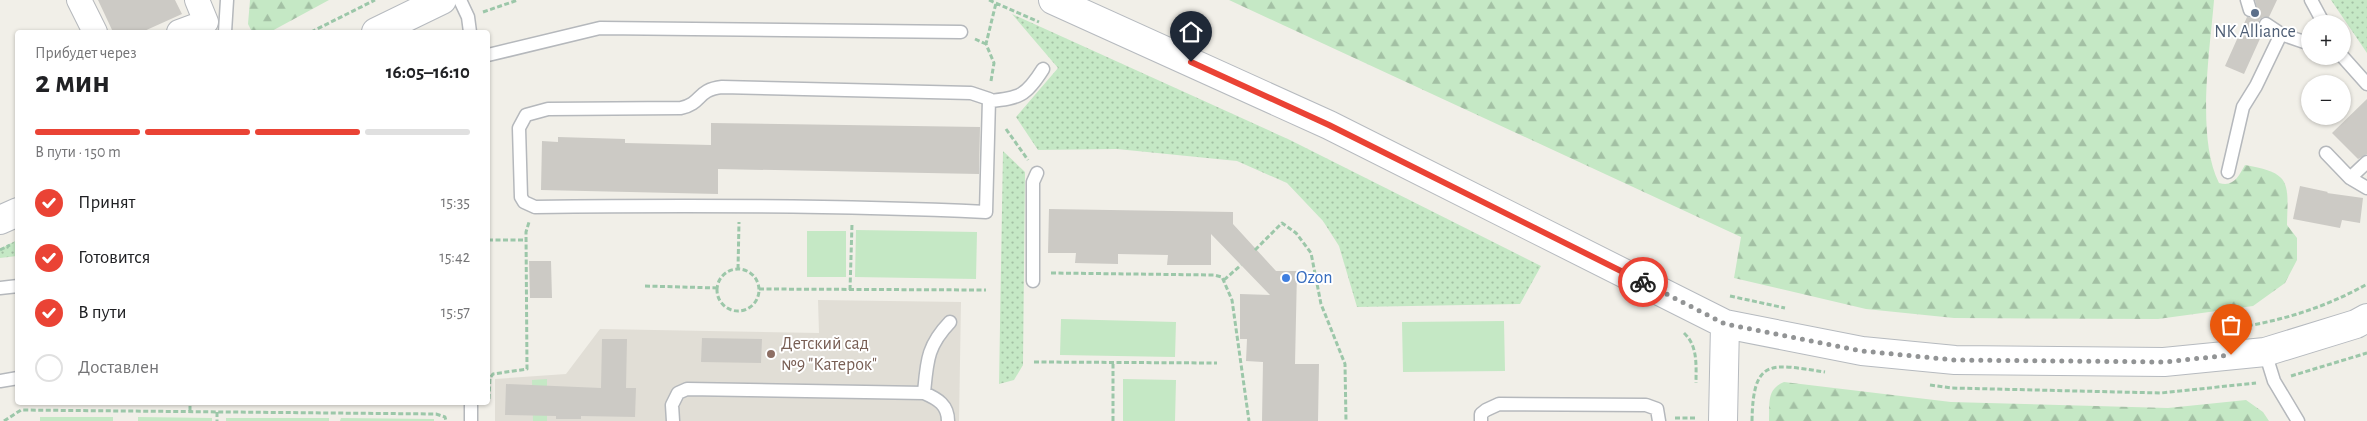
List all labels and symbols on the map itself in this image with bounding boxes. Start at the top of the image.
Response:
marker: NK Alliance [2249,7,2261,19]
pin [1170,11,1212,62]
place label: NK Alliance [2214,23,2296,41]
courier [1618,257,1668,307]
place label: Ozon [1296,269,1333,287]
marker: Ozon [1280,272,1292,284]
pin [2210,304,2252,355]
place label: Детский сад №9 "Катерок" [781,335,877,374]
marker: Детский сад №9 "Катерок" [765,348,777,360]

